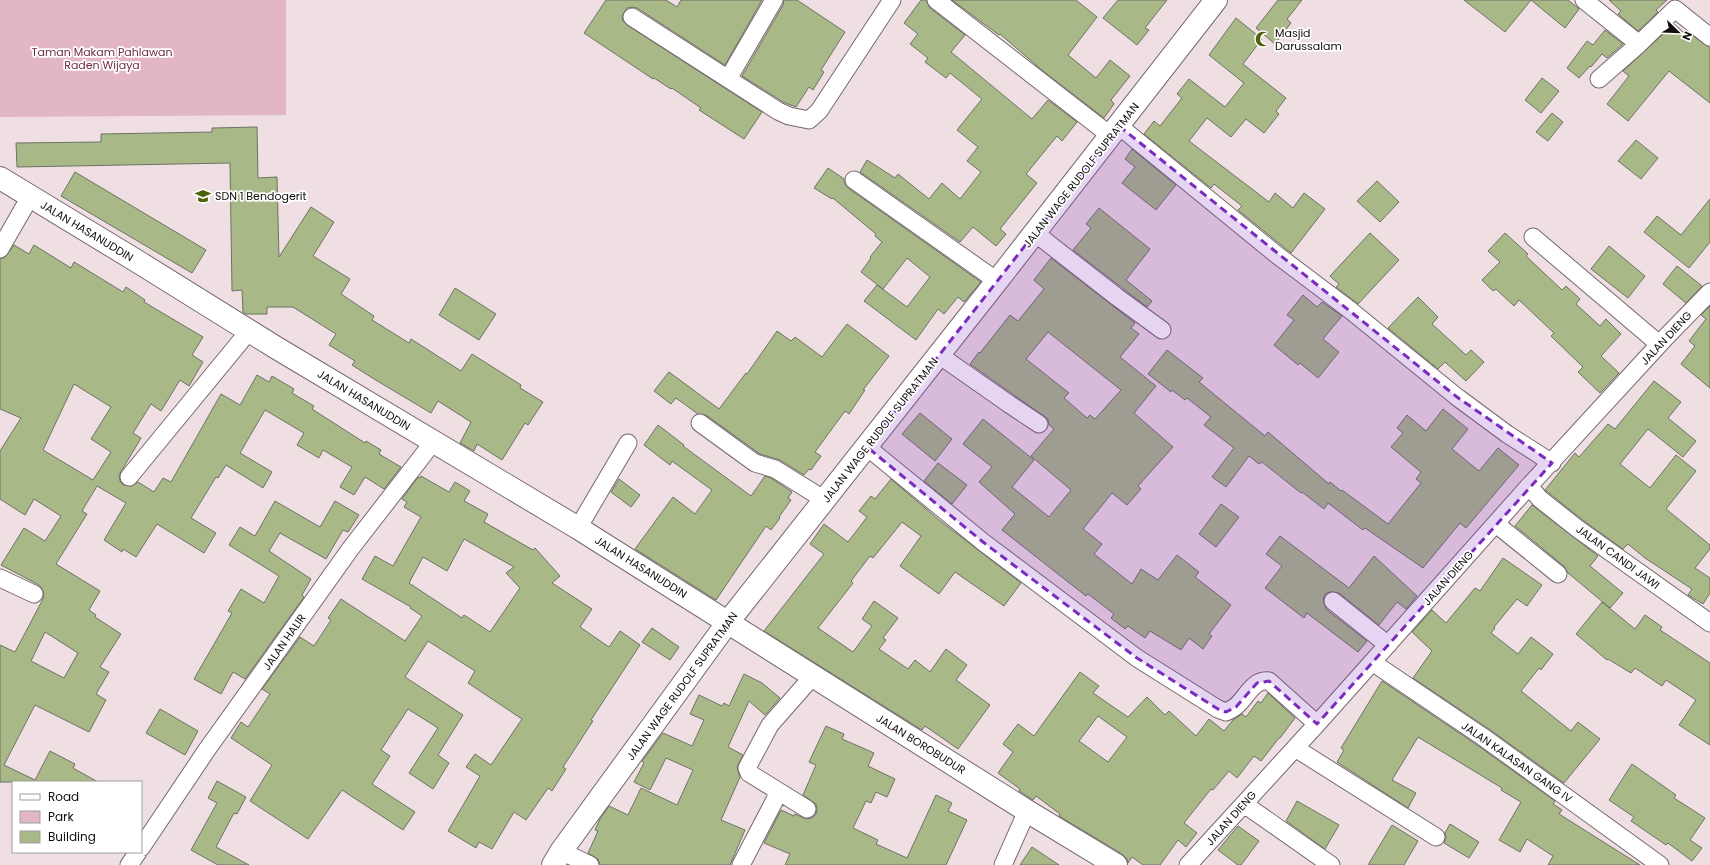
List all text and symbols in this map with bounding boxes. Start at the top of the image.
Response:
north arrow [1658,12,1698,52]
place label: Masjid Darussalam [1275,25,1342,54]
text: N [1678,29,1696,43]
mosque icon: Masjid Darussalam [1254,30,1272,48]
park label: Taman Makam Pahlawan Raden Wijaya [32,44,172,73]
street label: JALAN WAGE RUDOLF SUPRATMAN [1019,99,1143,251]
school or university icon: SDN 1 Bendogerit [194,187,212,205]
place label: SDN 1 Bendogerit [215,188,307,204]
street label: JALAN HASANUDDIN [37,197,137,265]
street label: JALAN DIENG [1637,307,1696,369]
street label: JALAN WAGE RUDOLF SUPRATMAN [818,354,942,506]
street label: JALAN HASANUDDIN [314,366,414,434]
street label: JALAN CANDI JAWI [1573,521,1663,593]
street label: JALAN HASANUDDIN [592,532,690,602]
street label: JALAN DIENG [1419,547,1477,609]
street label: JALAN WAGE RUDOLF SUPRATMAN [623,608,741,764]
street label: JALAN HALIR [259,610,309,673]
street label: JALAN BOROBUDUR [873,710,969,778]
street label: JALAN KALASAN GANG IV [1458,718,1576,807]
legend [12,781,142,853]
street label: JALAN DIENG [1202,787,1260,849]
text: Road [48,788,79,805]
text: Park [48,808,75,825]
text: Building [48,828,96,845]

